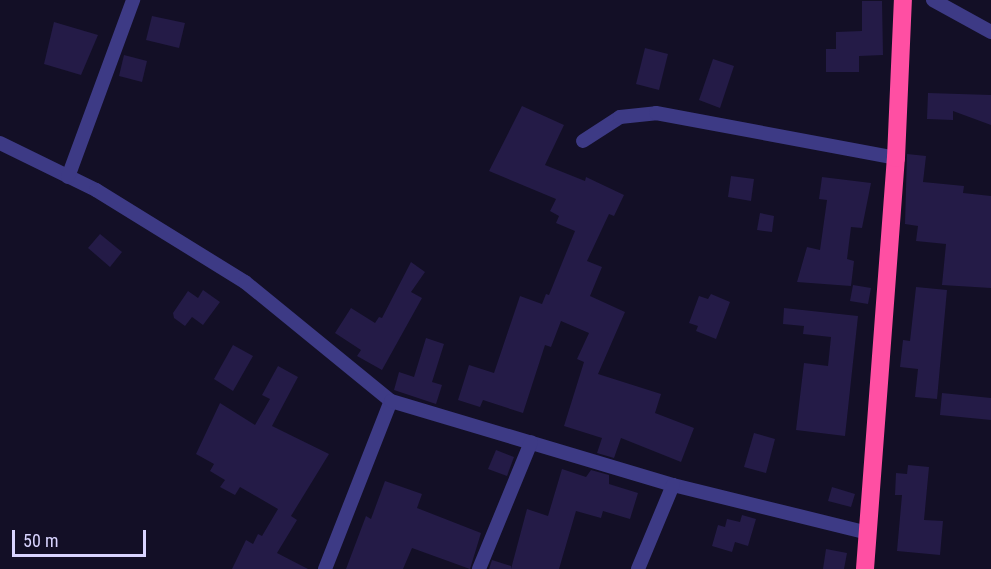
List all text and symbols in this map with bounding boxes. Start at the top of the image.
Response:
scale bar [15,518,148,556]
text: 50 m [23,530,58,551]

